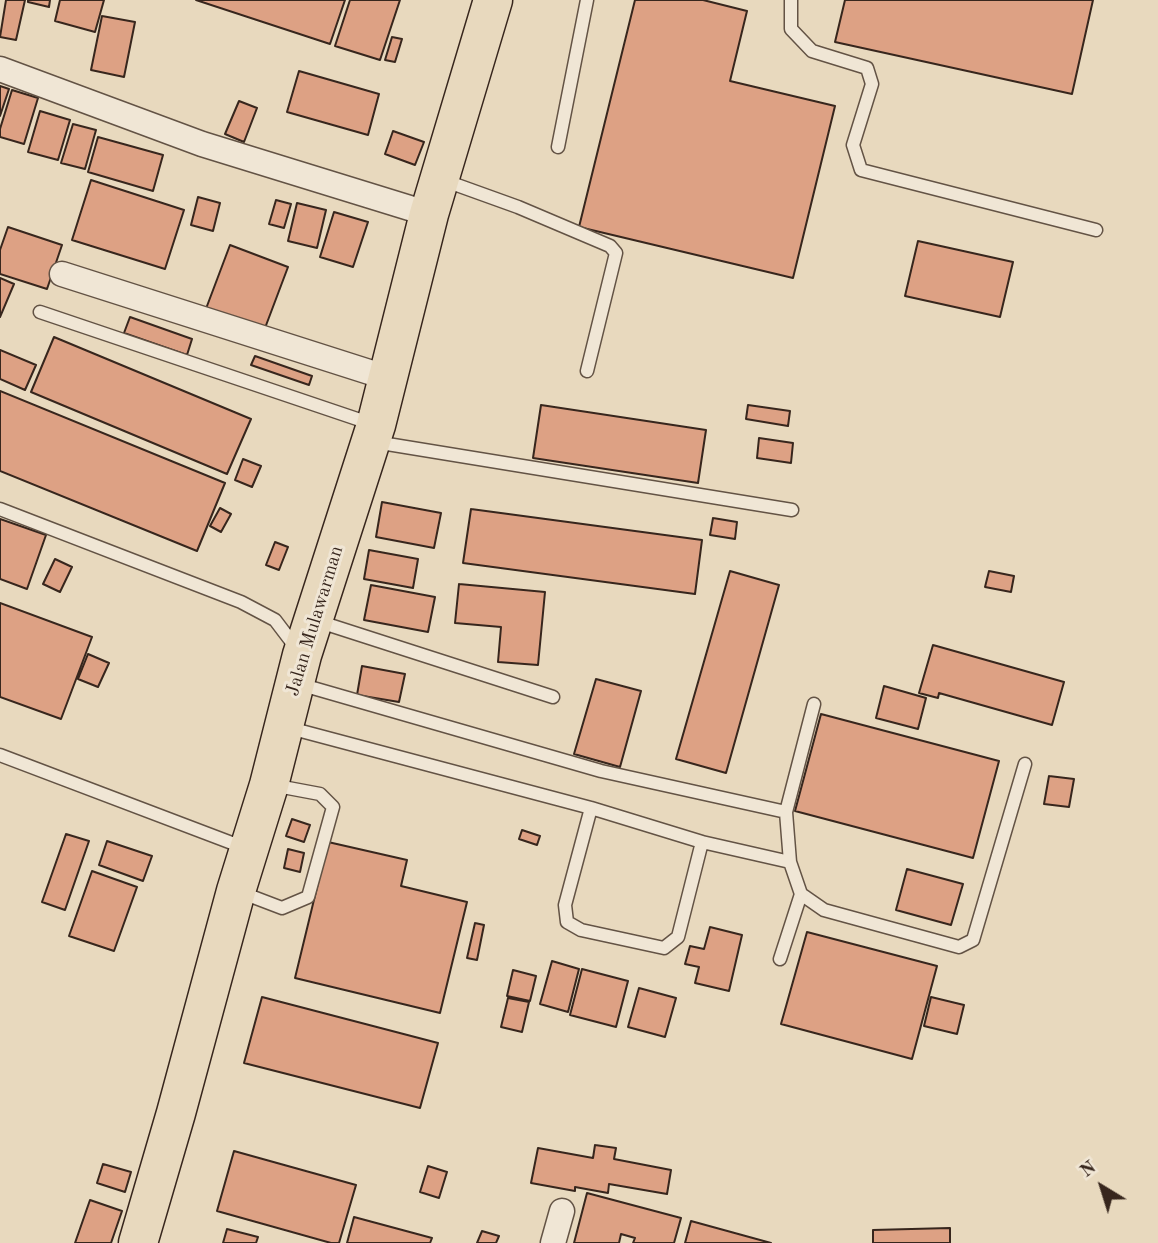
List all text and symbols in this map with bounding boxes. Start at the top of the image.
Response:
street label: Jalan Mulawarman [281,543,349,699]
north arrow [1067,1152,1137,1222]
text: N [1077,1158,1100,1182]

